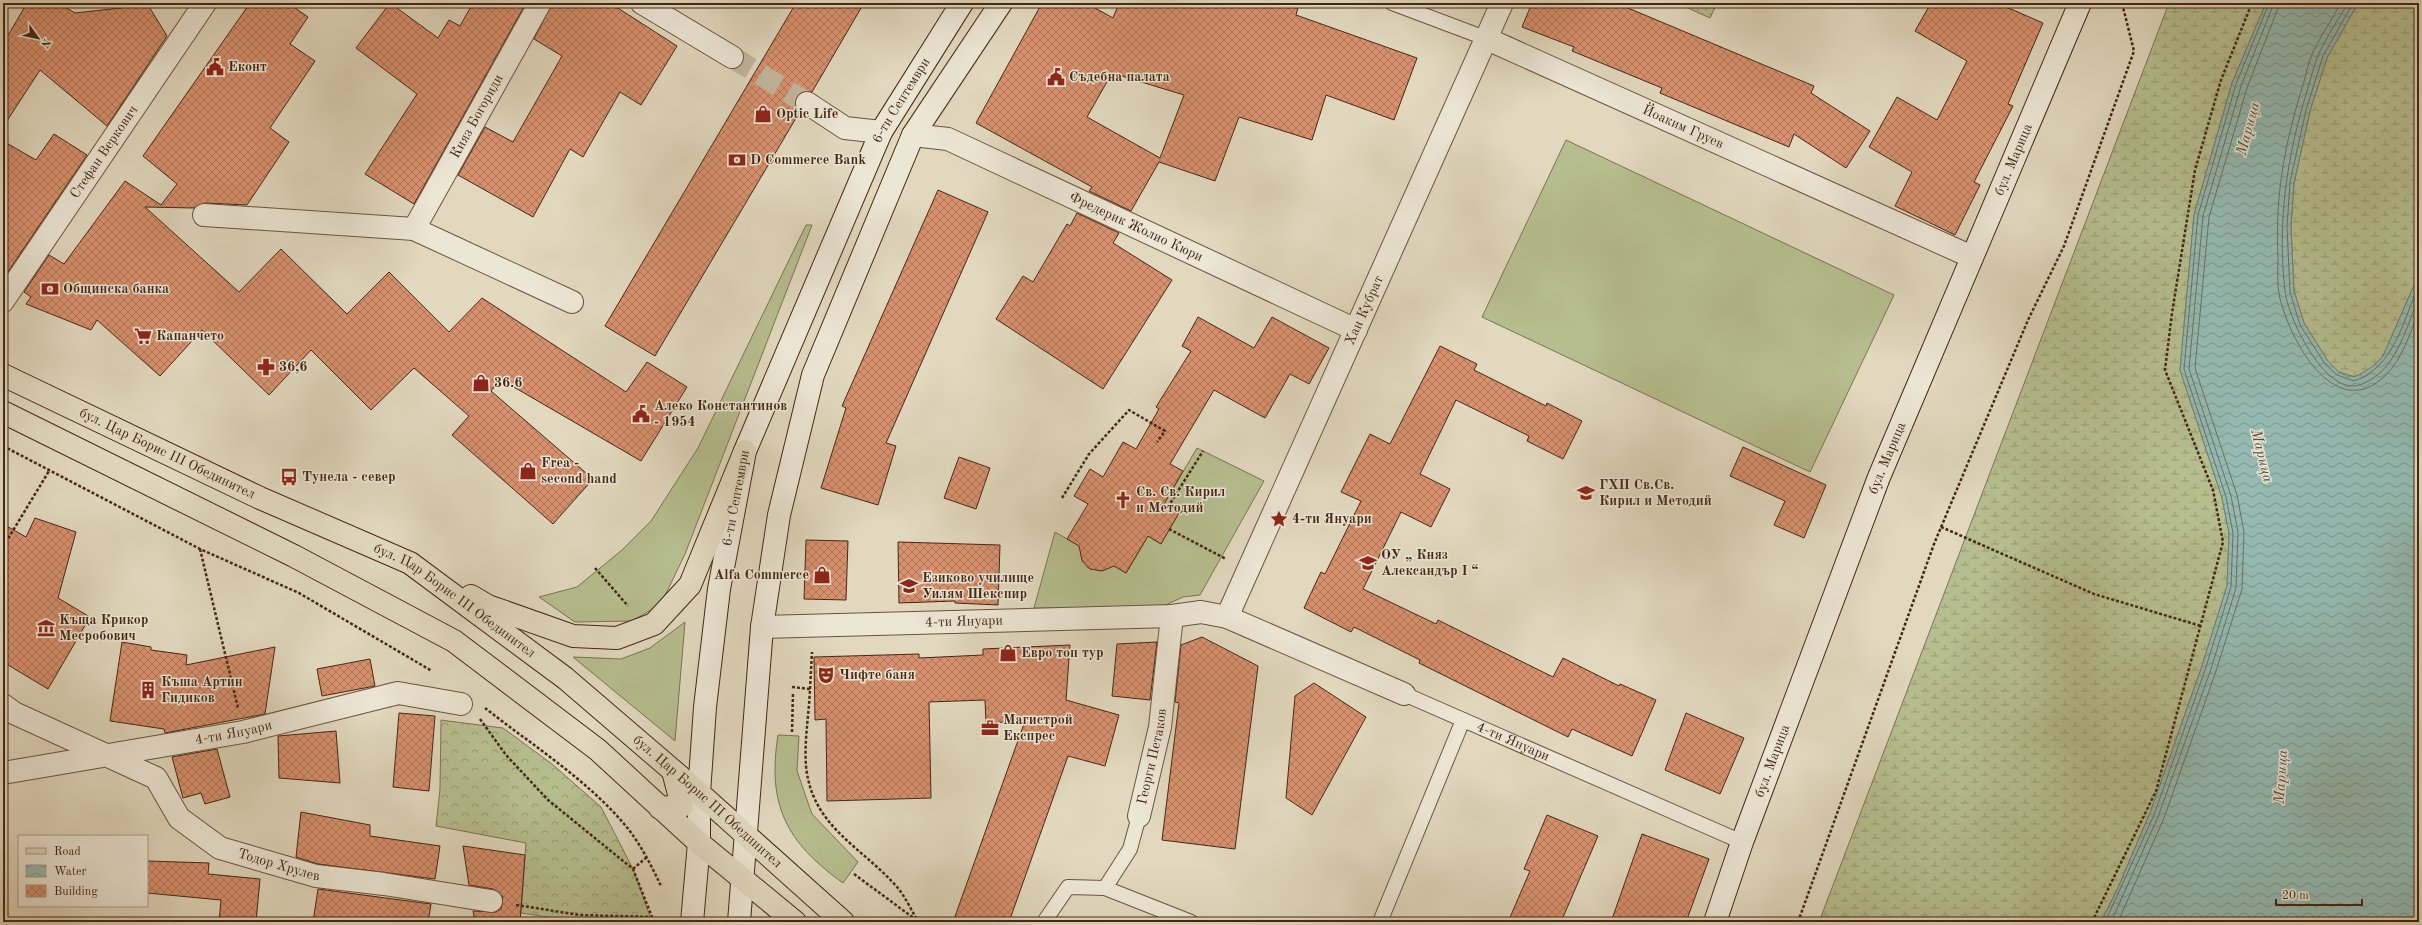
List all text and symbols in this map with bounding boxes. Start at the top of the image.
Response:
north arrow [18,18,58,58]
text: N [38,36,52,50]
street label: 6-ти Септември [870,55,933,145]
public building icon: Еконт [205,57,225,77]
place label: Еконт [228,60,267,74]
public building icon: Съдебна палата [1046,67,1066,87]
place label: Съдебна палата [1069,70,1170,84]
street label: Княз Богориди [448,72,506,161]
street label: Йоаким Груев [1640,99,1726,151]
water label: Марица [2234,101,2263,158]
street label: Стефан Веркович [68,103,140,201]
shop icon: Optic Life [753,104,773,124]
place label: Optic Life [776,107,838,121]
street label: бул. Марица [1992,122,2035,198]
bank icon: D Commerce Bank [727,150,747,170]
place label: D Commerce Bank [750,153,866,167]
street label: Фредерик Жолио Кюри [1067,190,1205,264]
street label: Хан Кубрат [1343,273,1386,347]
bank icon: Общинска банка [40,279,60,299]
place label: Общинска банка [63,282,169,296]
supermarket icon: Капанчето [133,326,153,346]
place label: Капанчето [156,329,224,343]
pharmacy icon: 36,6 [256,357,276,377]
place label: 36,6 [279,360,307,374]
shop icon: 36.6 [471,373,491,393]
place label: 36.6 [494,376,522,390]
place label: Алеко Константинов - 1954 [654,399,787,429]
public building icon: Алеко Константинов - 1954 [631,404,651,424]
street label: бул. Цар Борис III Обединител [77,406,257,502]
street label: бул. Марица [1866,420,1909,496]
water label: Марица [2247,427,2275,484]
street label: 6-ти Септември [720,449,752,547]
place label: Frea - second hand [541,456,617,486]
shop icon: Frea - second hand [518,461,538,481]
bus stop icon: Тунела - север [279,467,299,487]
place label: Тунела - север [302,470,396,484]
place label: ГХП Св.Св. Кирил и Методий [1599,478,1712,508]
school or university icon: ГХП Св.Св. Кирил и Методий [1576,483,1596,503]
place label: Св. Св. Кирил и Методий [1136,485,1225,515]
church icon: Св. Св. Кирил и Методий [1113,490,1133,510]
place icon: 4-ти Януари [1269,509,1289,529]
place label: 4-ти Януари [1292,512,1372,526]
street label: бул. Цар Борис III Обединител [372,541,538,660]
place label: ОУ „ Княз Александър I “ [1381,548,1479,578]
school or university icon: ОУ „ Княз Александър I “ [1358,553,1378,573]
shop icon: Alfa Commerce [812,565,832,585]
place label: Alfa Commerce [714,568,809,582]
place label: Езиково училище Уилям Шекспир [922,571,1034,601]
school or university icon: Езиково училище Уилям Шекспир [899,576,919,596]
place label: Kъща Крикор Месробович [59,613,149,643]
street label: 4-ти Януари [925,614,1003,630]
museum icon: Kъща Крикор Месробович [36,618,56,638]
shop icon: Евро топ тур [998,643,1018,663]
place label: Евро топ тур [1021,646,1104,660]
theatre icon: Чифте баня [816,665,836,685]
place label: Чифте баня [839,668,915,683]
place label: Къша Артин Гидиков [161,675,243,705]
building icon: Къша Артин Гидиков [138,680,158,700]
street label: Георги Петаков [1135,707,1169,806]
place label: Магистрой Експрес [1003,713,1073,743]
street label: 4-ти Януари [194,718,273,747]
office icon: Магистрой Експрес [980,718,1000,738]
street label: 4-ти Януари [1474,720,1552,764]
street label: бул. Марица [1752,723,1792,799]
street label: бул. Цар Борис III Обединител [630,733,785,871]
water label: Марица [2273,749,2291,806]
legend [18,835,148,907]
text: Road [54,846,81,858]
street label: Тодор Хрулев [236,847,321,883]
text: Water [54,866,87,878]
scale bar [2276,881,2362,907]
text: Building [54,886,98,898]
text: 20 m [2282,890,2309,902]

